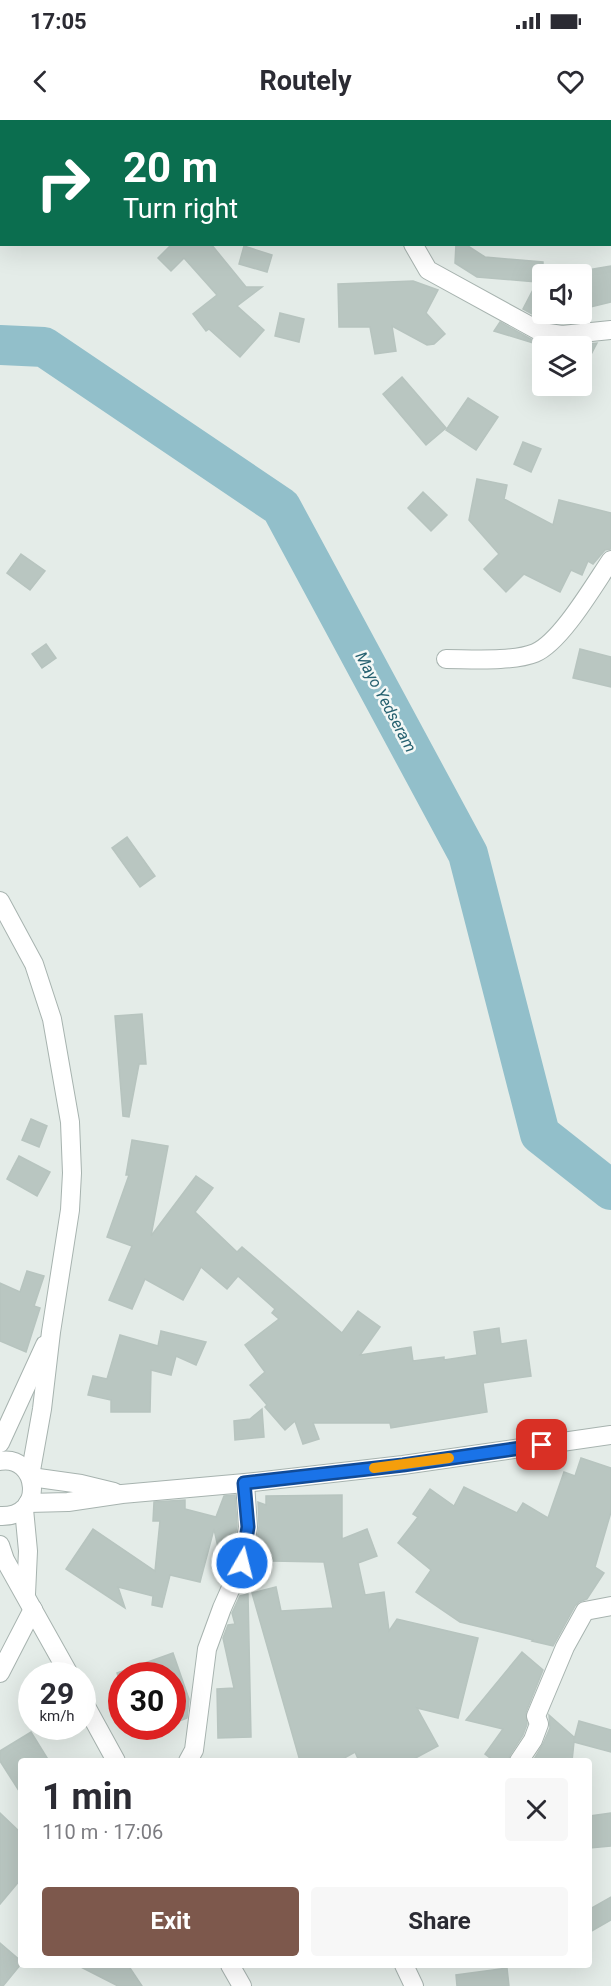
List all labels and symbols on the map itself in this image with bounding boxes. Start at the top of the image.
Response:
water label: Mayo Yedseram [352,649,420,755]
pin [516,1419,567,1470]
position arrow [210,1531,274,1595]
speed limit sign: 30 [108,1662,186,1740]

